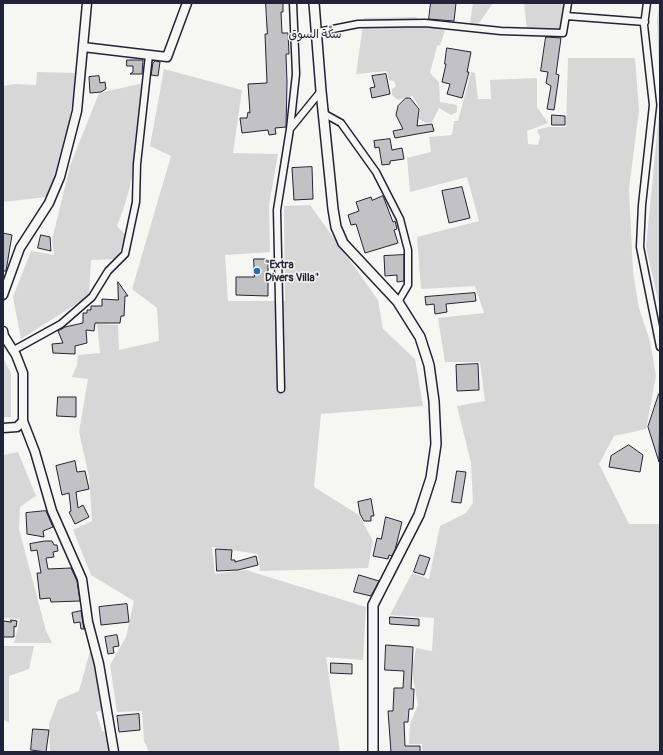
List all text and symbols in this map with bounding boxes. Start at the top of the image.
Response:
district label: سكّة السوق [288,28,342,42]
place label: "Extra Divers Villa" [265,258,319,284]
marker: "Extra Divers Villa" [252,266,262,276]

